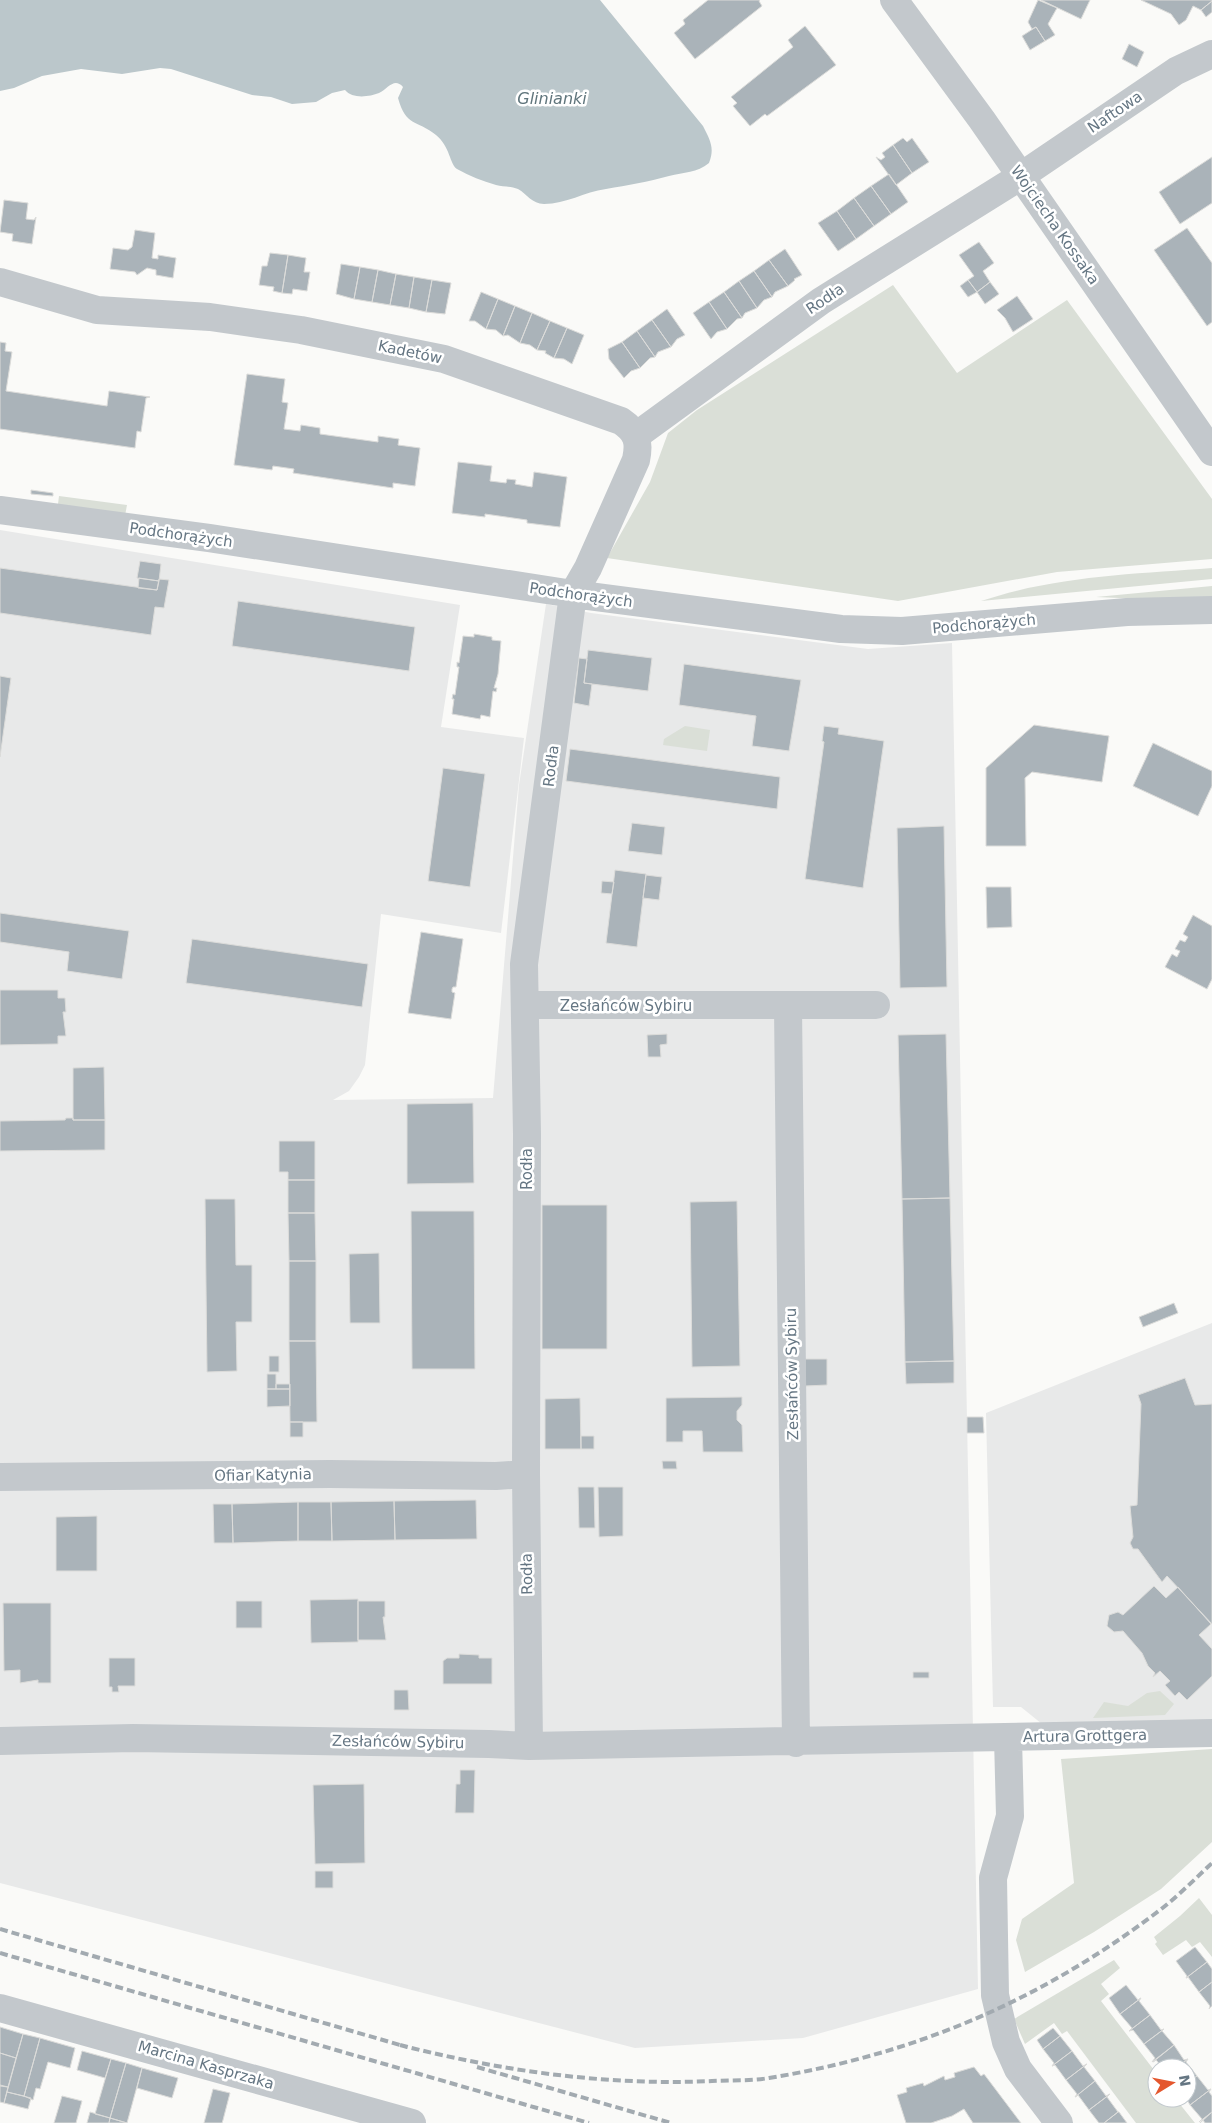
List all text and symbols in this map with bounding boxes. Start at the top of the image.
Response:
street label: Naftowa [1084,87,1146,137]
water label: Glinianki [517,89,587,108]
street label: Wojciecha Kossaka [1007,162,1103,288]
street label: Rodła [803,280,847,318]
street label: Kadetów [376,336,444,368]
street label: Podchorążych [128,519,234,551]
street label: Podchorążych [528,579,634,611]
street label: Podchorążych [931,611,1037,637]
street label: Rodła [540,744,562,788]
street label: Zesłańców Sybiru [560,997,692,1015]
street label: Rodła [518,1148,536,1190]
street label: Zesłańców Sybiru [782,1308,802,1440]
street label: Ofiar Katynia [214,1465,312,1485]
street label: Rodła [518,1553,536,1595]
street label: Artura Grottgera [1023,1726,1147,1746]
street label: Zesłańców Sybiru [332,1732,464,1752]
street label: Marcina Kasprzaka [136,2037,276,2093]
north arrow [1147,2058,1197,2108]
text: N [1176,2074,1194,2088]

